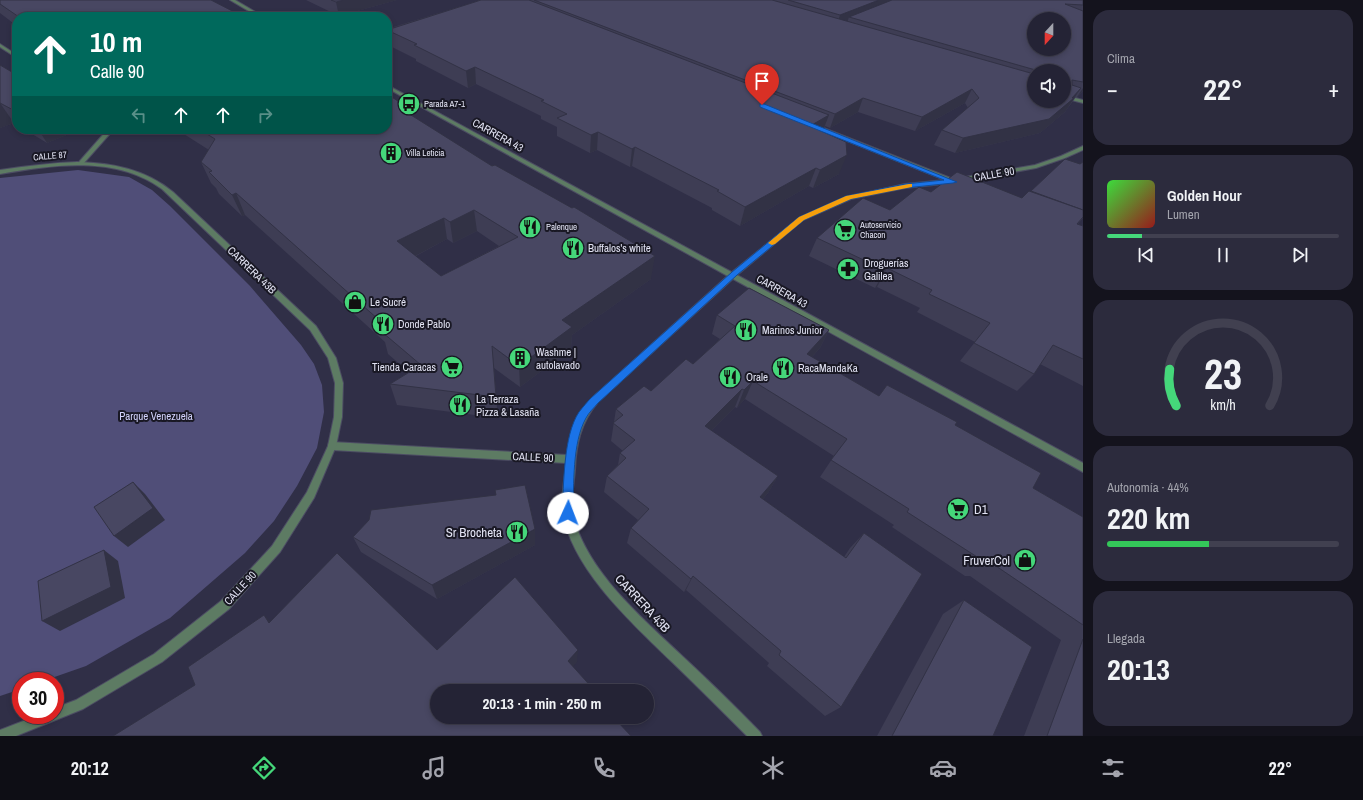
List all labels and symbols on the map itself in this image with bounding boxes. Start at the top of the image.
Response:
north arrow [1027,12,1071,56]
pin [745,64,779,105]
bus stop icon: Parada A7-1 [396,91,422,117]
place label: Parada A7-1 [424,98,465,110]
street label: CARRERA 43 [470,115,526,155]
building icon: Villa Leticia [378,140,404,166]
place label: Villa Leticia [406,147,444,159]
street label: CALLE 87 [33,149,67,163]
street label: CALLE 90 [973,164,1015,184]
restaurant icon: Palenque [517,214,543,240]
supermarket icon: Autoservicio Chacon [832,217,858,243]
place label: Autoservicio Chacon [859,219,901,241]
place label: Palenque [546,221,577,233]
restaurant icon: Buffalos's white [560,235,586,261]
place label: Buffalos's white [588,241,651,255]
street label: CARRERA 43B [225,243,279,297]
pharmacy icon: Droguerías Galilea [835,256,861,282]
place label: Droguerías Galilea [864,256,909,283]
street label: CARRERA 43 [754,271,810,311]
shop icon: Le Sucré [342,289,368,315]
place label: Le Sucré [370,295,406,309]
restaurant icon: Donde Pablo [370,311,396,337]
place label: Donde Pablo [398,317,450,331]
restaurant icon: Marinos Junior [733,317,759,343]
place label: Marinos Junior [762,323,822,337]
building icon: Washme | autolavado [507,345,533,371]
place label: Washme | autolavado [536,345,580,372]
supermarket icon: Tienda Caracas [439,354,465,380]
restaurant icon: RacaMandaKa [770,355,796,381]
place label: Tienda Caracas [372,360,436,374]
place label: RacaMandaKa [798,361,858,375]
restaurant icon: Orale [717,364,743,390]
place label: Orale [746,370,768,384]
restaurant icon: La Terraza Pizza & Lasaña [447,392,473,418]
place label: La Terraza Pizza & Lasaña [476,392,539,419]
park label: Parque Venezuela [119,409,193,423]
street label: CALLE 90 [512,449,554,465]
position arrow [547,492,589,534]
supermarket icon: D1 [945,496,971,522]
place label: D1 [974,501,988,518]
restaurant icon: Sr Brocheta [504,519,530,545]
place label: Sr Brocheta [446,524,502,541]
shop icon: FruverCol [1012,547,1038,573]
place label: FruverCol [963,552,1010,569]
street label: CALLE 90 [221,568,259,608]
street label: CARRERA 43B [611,571,674,636]
speed limit sign: 30 [12,672,64,724]

